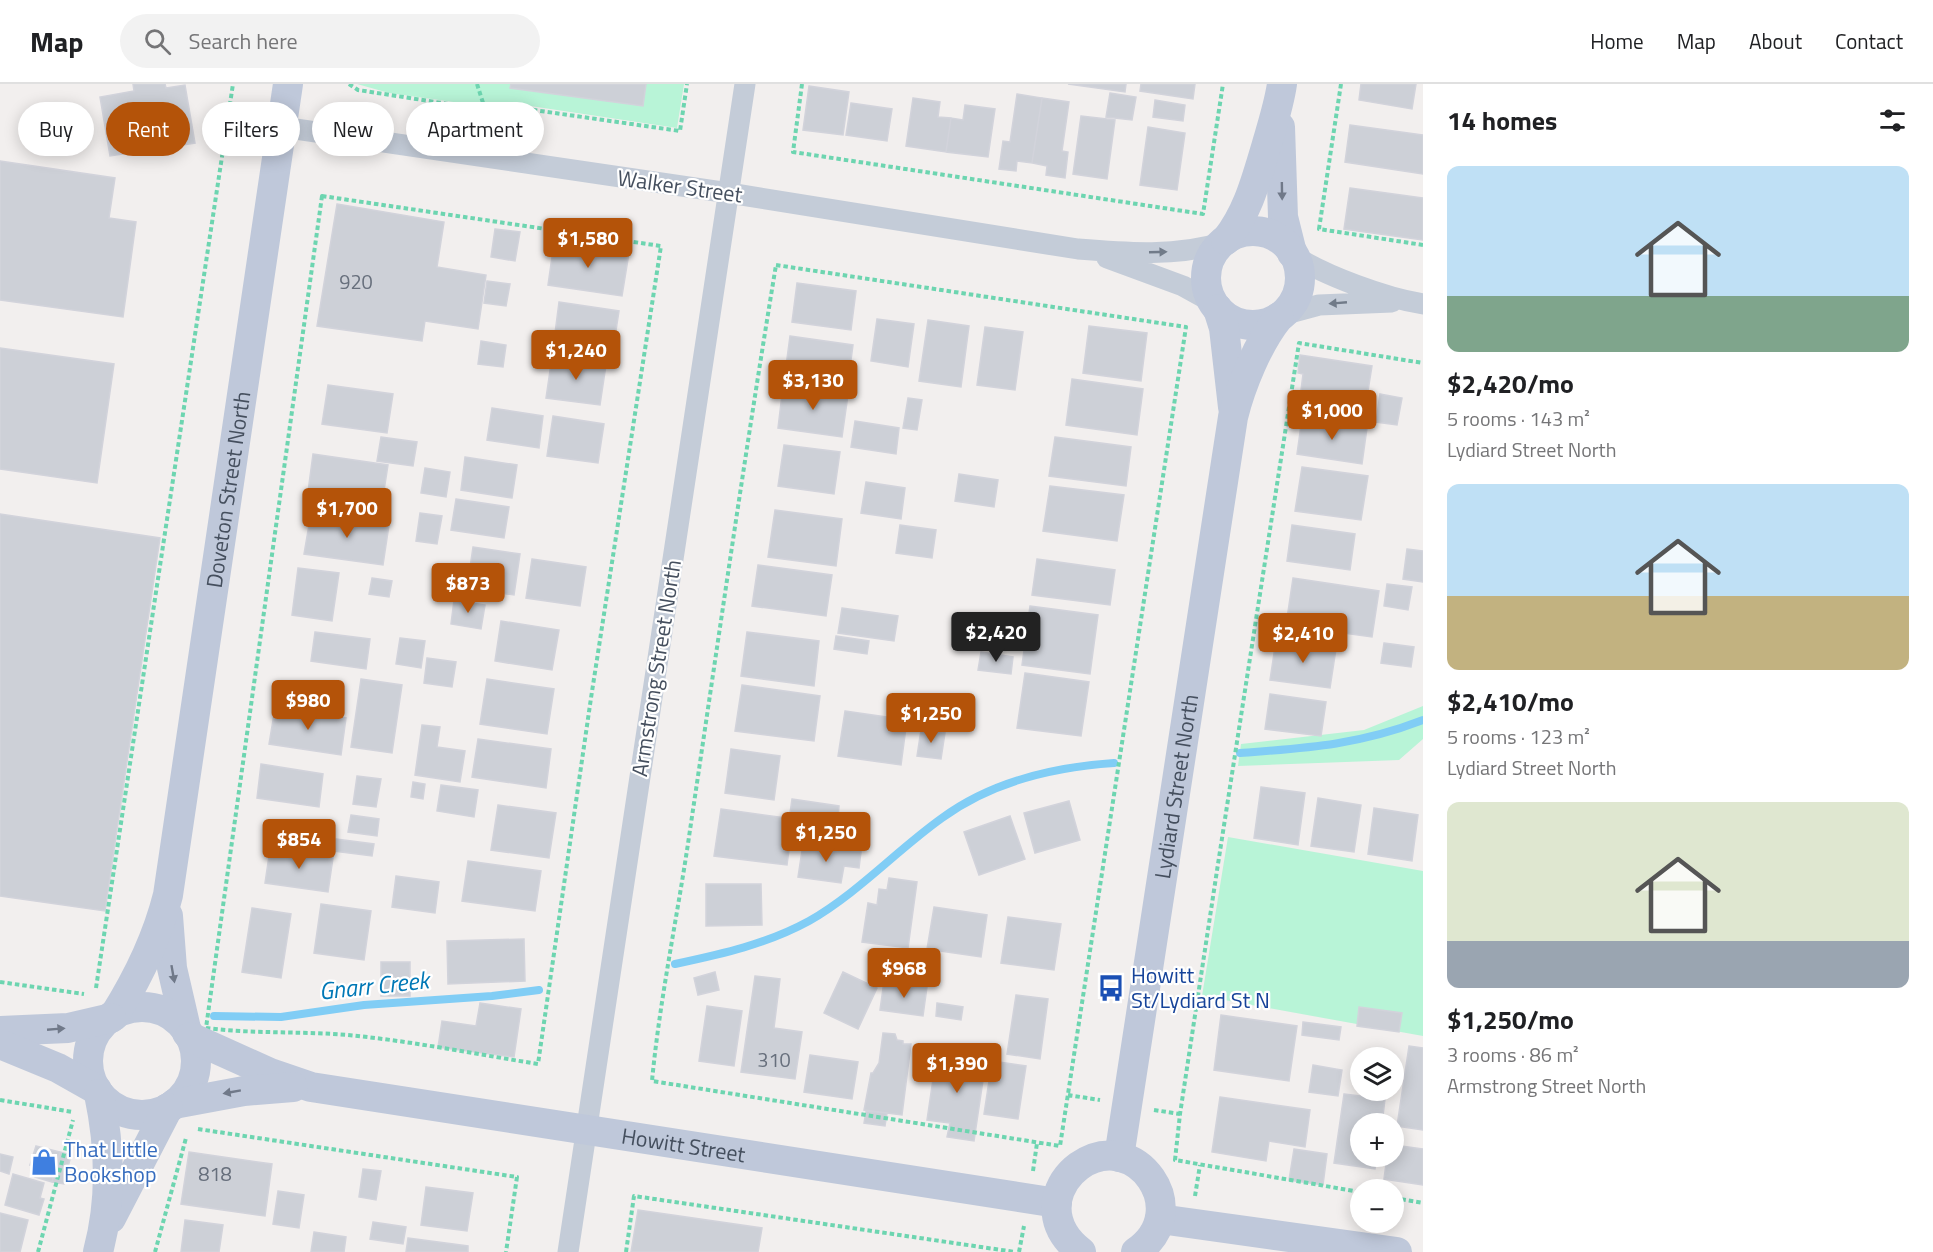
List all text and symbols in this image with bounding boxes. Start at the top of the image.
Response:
search box [120,14,540,68]
text: Map [30,20,84,63]
text: Search here [189,24,298,58]
icon: search [141,25,174,58]
text: Home [1590,25,1644,57]
text: Map [1677,25,1716,57]
text: About [1749,25,1802,57]
text: Contact [1835,25,1903,57]
text: 14 homes [1447,101,1557,140]
chip: Buy [18,102,94,156]
chip: Rent [106,102,190,156]
chip: Filters [202,102,300,156]
chip: New [312,102,394,156]
chip: Apartment [406,102,544,156]
icon: filters [1876,104,1909,137]
street label: Walker Street [615,160,745,212]
one-way arrow [1277,182,1287,201]
icon: home [1624,205,1732,313]
pin: $1,580 [539,218,637,269]
text: $1,580 [557,222,619,253]
one-way arrow [1148,247,1167,256]
house number: 920 [339,266,373,297]
one-way arrow [1328,299,1347,308]
pin: $1,240 [527,330,625,381]
text: $1,240 [545,334,607,365]
pin: $3,130 [764,360,862,411]
text: $3,130 [782,364,844,395]
text: $2,420/mo [1447,364,1574,403]
street label: Doveton Street North [197,389,259,590]
pin: $1,000 [1283,390,1381,441]
text: $1,000 [1301,394,1363,425]
text: 5 rooms · 143 m² [1447,403,1590,434]
text: Lydiard Street North [1447,434,1616,465]
pin: $1,700 [298,488,396,539]
text: $1,700 [316,492,378,523]
icon: home [1624,523,1732,631]
street label: Armstrong Street North [622,557,690,779]
pin: $873 [432,563,504,614]
text: $873 [446,567,490,598]
pin: $2,420 [947,612,1045,663]
pin: $2,410 [1254,613,1352,664]
text: $2,420 [965,616,1027,647]
text: $2,410 [1272,617,1334,648]
pin: $980 [272,680,344,731]
text: $2,410/mo [1447,682,1574,721]
text: $980 [286,684,330,715]
street label: Lydiard Street North [1145,692,1207,881]
pin: $1,250 [882,693,980,744]
text: $1,250 [900,697,962,728]
text: 5 rooms · 123 m² [1447,721,1590,752]
text: Lydiard Street North [1447,752,1616,783]
pin: $1,250 [777,812,875,863]
text: $1,250 [795,816,857,847]
pin: $854 [263,819,335,870]
text: $854 [277,823,321,854]
icon: home [1624,841,1732,949]
pin: $968 [868,948,940,999]
text: $968 [882,952,926,983]
place label: Howitt St/Lydiard St N [1131,958,1270,1017]
water label: Gnarr Creek [317,961,434,1009]
one-way arrow [169,965,178,984]
bus stop icon: Howitt St/Lydiard St N [1096,973,1126,1003]
text: $1,250/mo [1447,1000,1574,1039]
one-way arrow [47,1024,66,1034]
text: 3 rooms · 86 m² [1447,1039,1579,1070]
pin: $1,390 [908,1043,1006,1094]
house number: 310 [757,1044,791,1075]
text: $1,390 [926,1047,988,1078]
map controls [1350,1047,1404,1233]
button: layers [1350,1047,1404,1101]
text: Armstrong Street North [1447,1070,1646,1101]
one-way arrow [222,1088,241,1097]
button: + [1350,1113,1404,1167]
street label: Howitt Street [619,1119,748,1171]
place label: That Little Bookshop [64,1132,158,1191]
shop icon: That Little Bookshop [29,1147,59,1177]
house number: 818 [198,1158,232,1189]
button: − [1350,1179,1404,1233]

